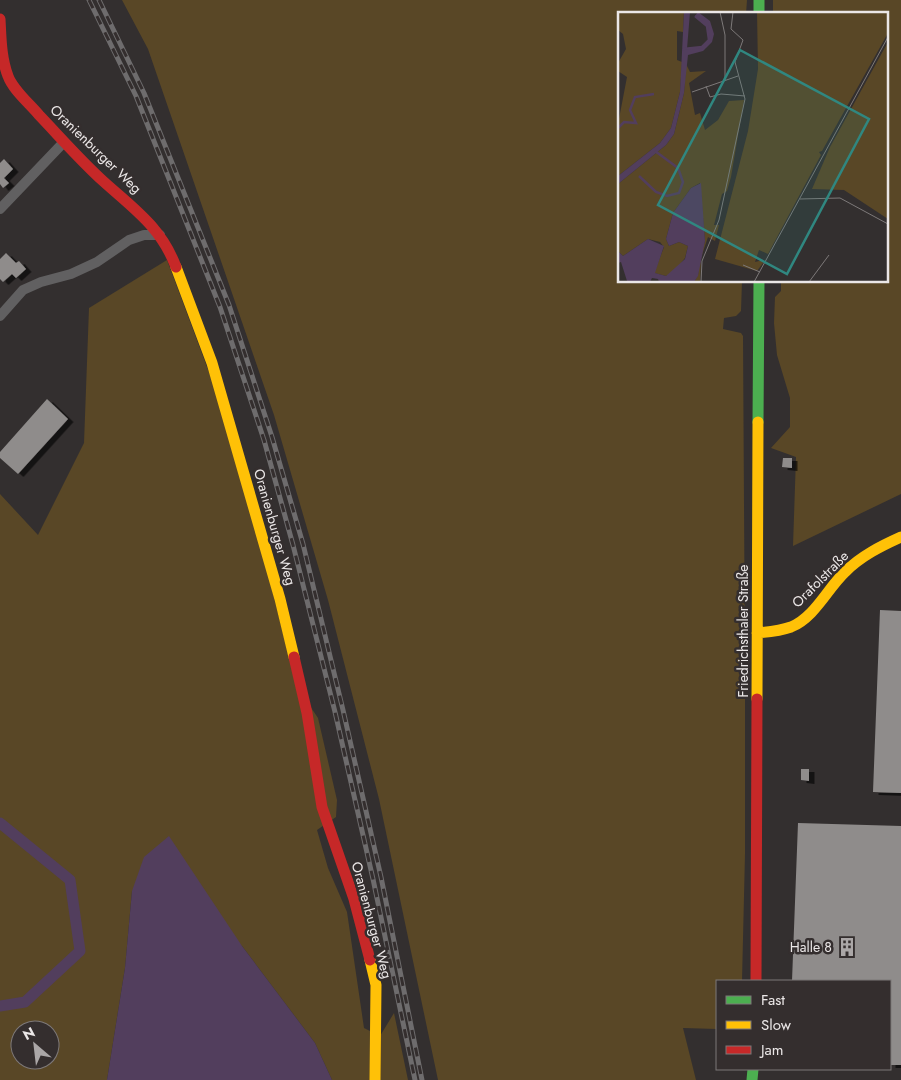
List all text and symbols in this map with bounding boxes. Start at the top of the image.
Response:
inset map [618,12,888,282]
street label: Oranienburger Weg [46,100,146,198]
street label: Oranienburger Weg [249,466,301,588]
street label: Orafolstraße [787,546,853,612]
street label: Friedrichsthaler Straße [733,564,753,698]
street label: Oranienburger Weg [347,859,397,981]
building icon: Halle 8 [836,936,858,958]
place label: Halle 8 [790,937,832,957]
legend [716,980,891,1070]
text: Fast [761,989,785,1011]
text: Slow [761,1014,792,1036]
north arrow [10,1020,60,1070]
text: N [19,1022,39,1045]
text: Jam [759,1039,784,1061]

